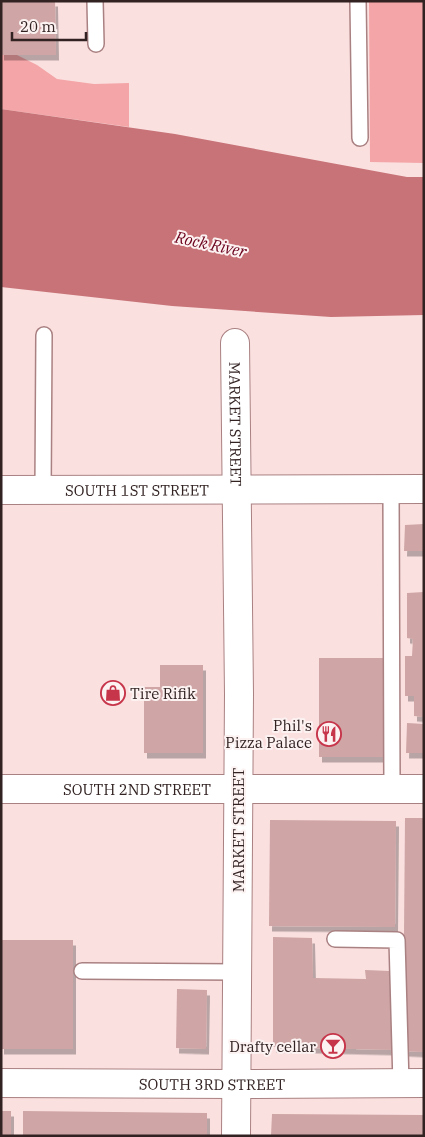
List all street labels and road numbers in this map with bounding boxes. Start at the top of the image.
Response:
street label: MARKET STREET [226,362,246,487]
street label: SOUTH 1ST STREET [65,480,209,499]
street label: MARKET STREET [229,768,248,892]
street label: SOUTH 2ND STREET [63,780,211,799]
street label: SOUTH 3RD STREET [139,1074,285,1094]

